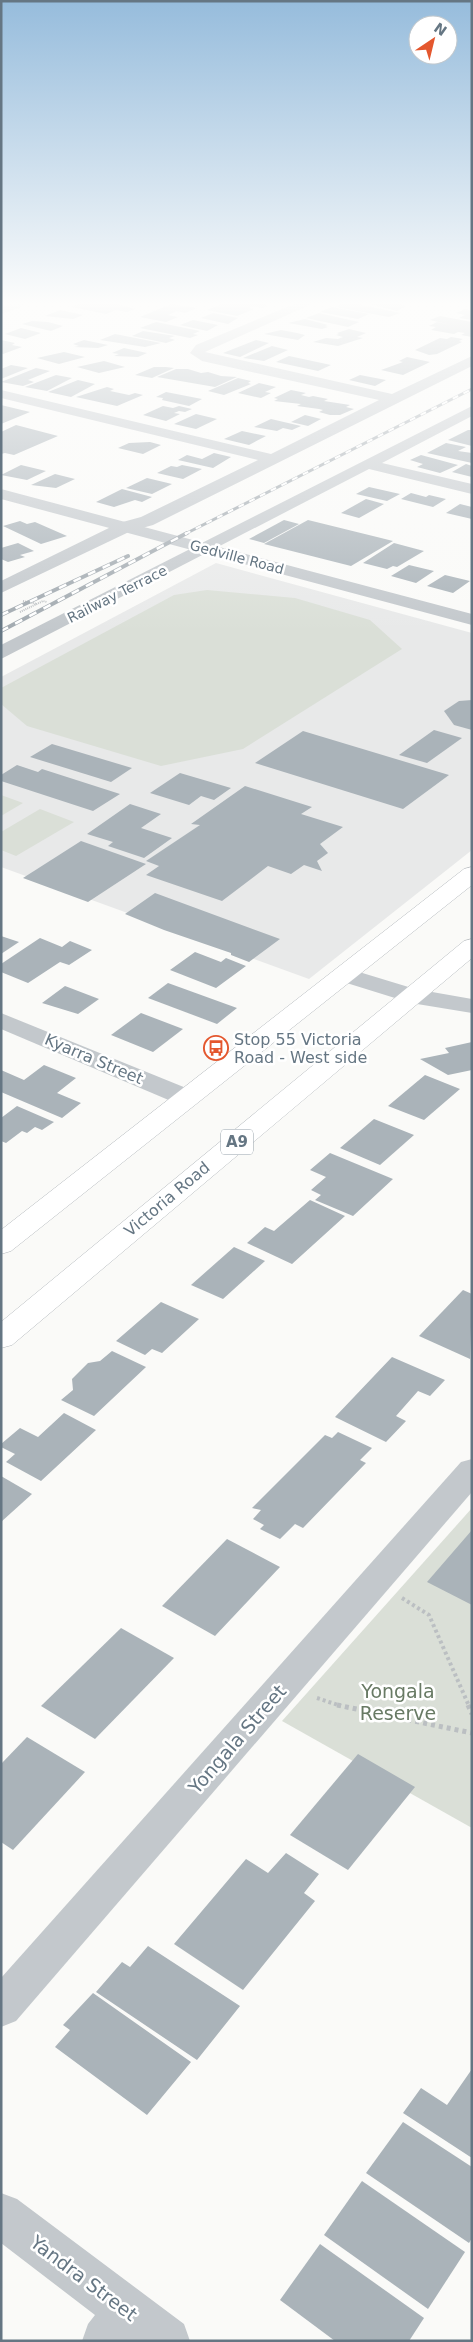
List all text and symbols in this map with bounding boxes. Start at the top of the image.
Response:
north arrow [408,15,458,65]
text: N [431,19,450,39]
street label: Gedville Road [188,537,286,577]
street label: Railway Terrace [65,562,169,626]
street label: Kyarra Street [42,1030,146,1088]
place label: Stop 55 Victoria Road - West side [234,1030,367,1067]
bus stop icon: Stop 55 Victoria Road - West side [203,1035,229,1061]
road number: A9 [221,1130,253,1154]
street label: Victoria Road [120,1158,214,1240]
street label: Yongala Street [183,1680,290,1799]
park label: Yongala Reserve [360,1680,436,1724]
street label: Yandra Street [25,2230,142,2325]

